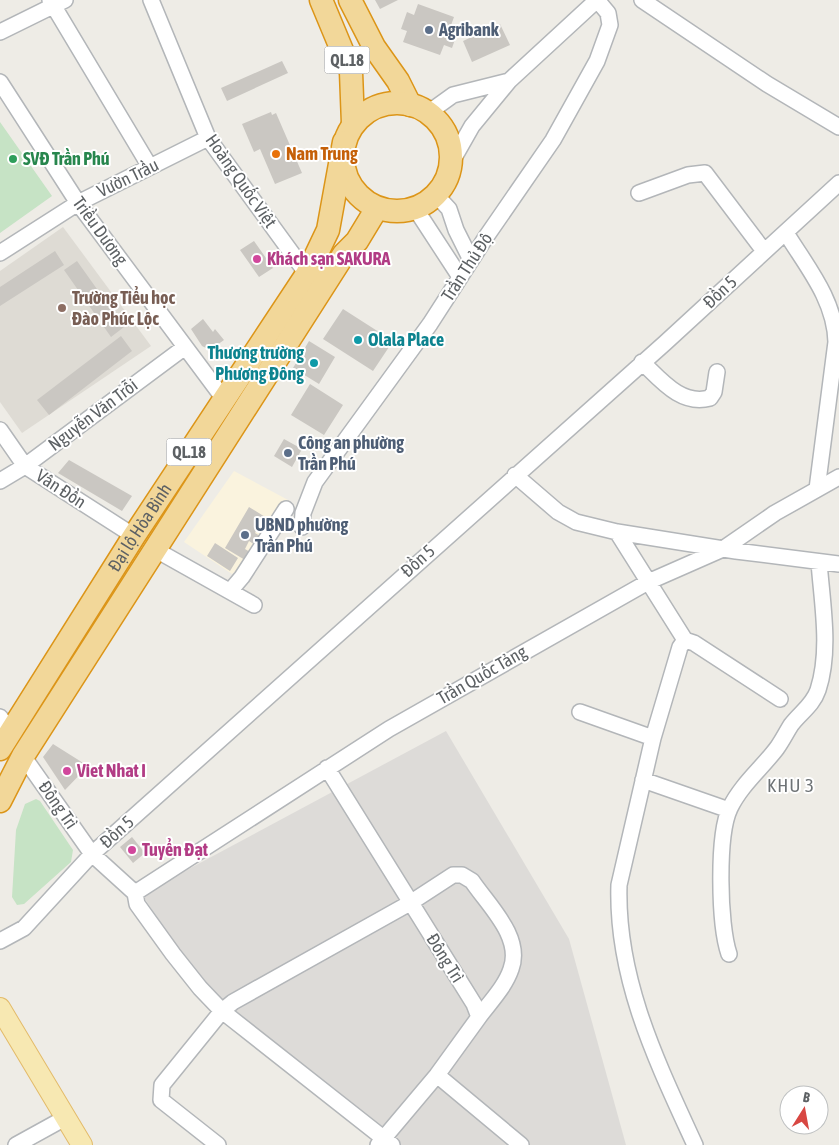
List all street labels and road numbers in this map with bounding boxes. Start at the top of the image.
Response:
road number: QL.18 [324,46,370,74]
street label: Hoàng Quốc Việt [201,129,282,232]
street label: Vườn Trầu [93,153,162,201]
street label: Triều Dương [69,192,133,269]
street label: Trần Thủ Độ [436,228,496,305]
street label: Đồn 5 [698,270,741,312]
street label: Nguyễn Văn Trỗi [44,374,141,455]
road number: QL.18 [166,438,212,466]
street label: Vân Đồn [32,464,91,512]
street label: Đại lộ Hòa Bình [103,479,176,575]
street label: Đồn 5 [396,539,439,581]
street label: Trần Quốc Tảng [433,640,530,709]
street label: Đông Trì [34,777,82,833]
street label: Đồn 5 [95,810,138,852]
street label: Đông Trì [422,929,469,986]

